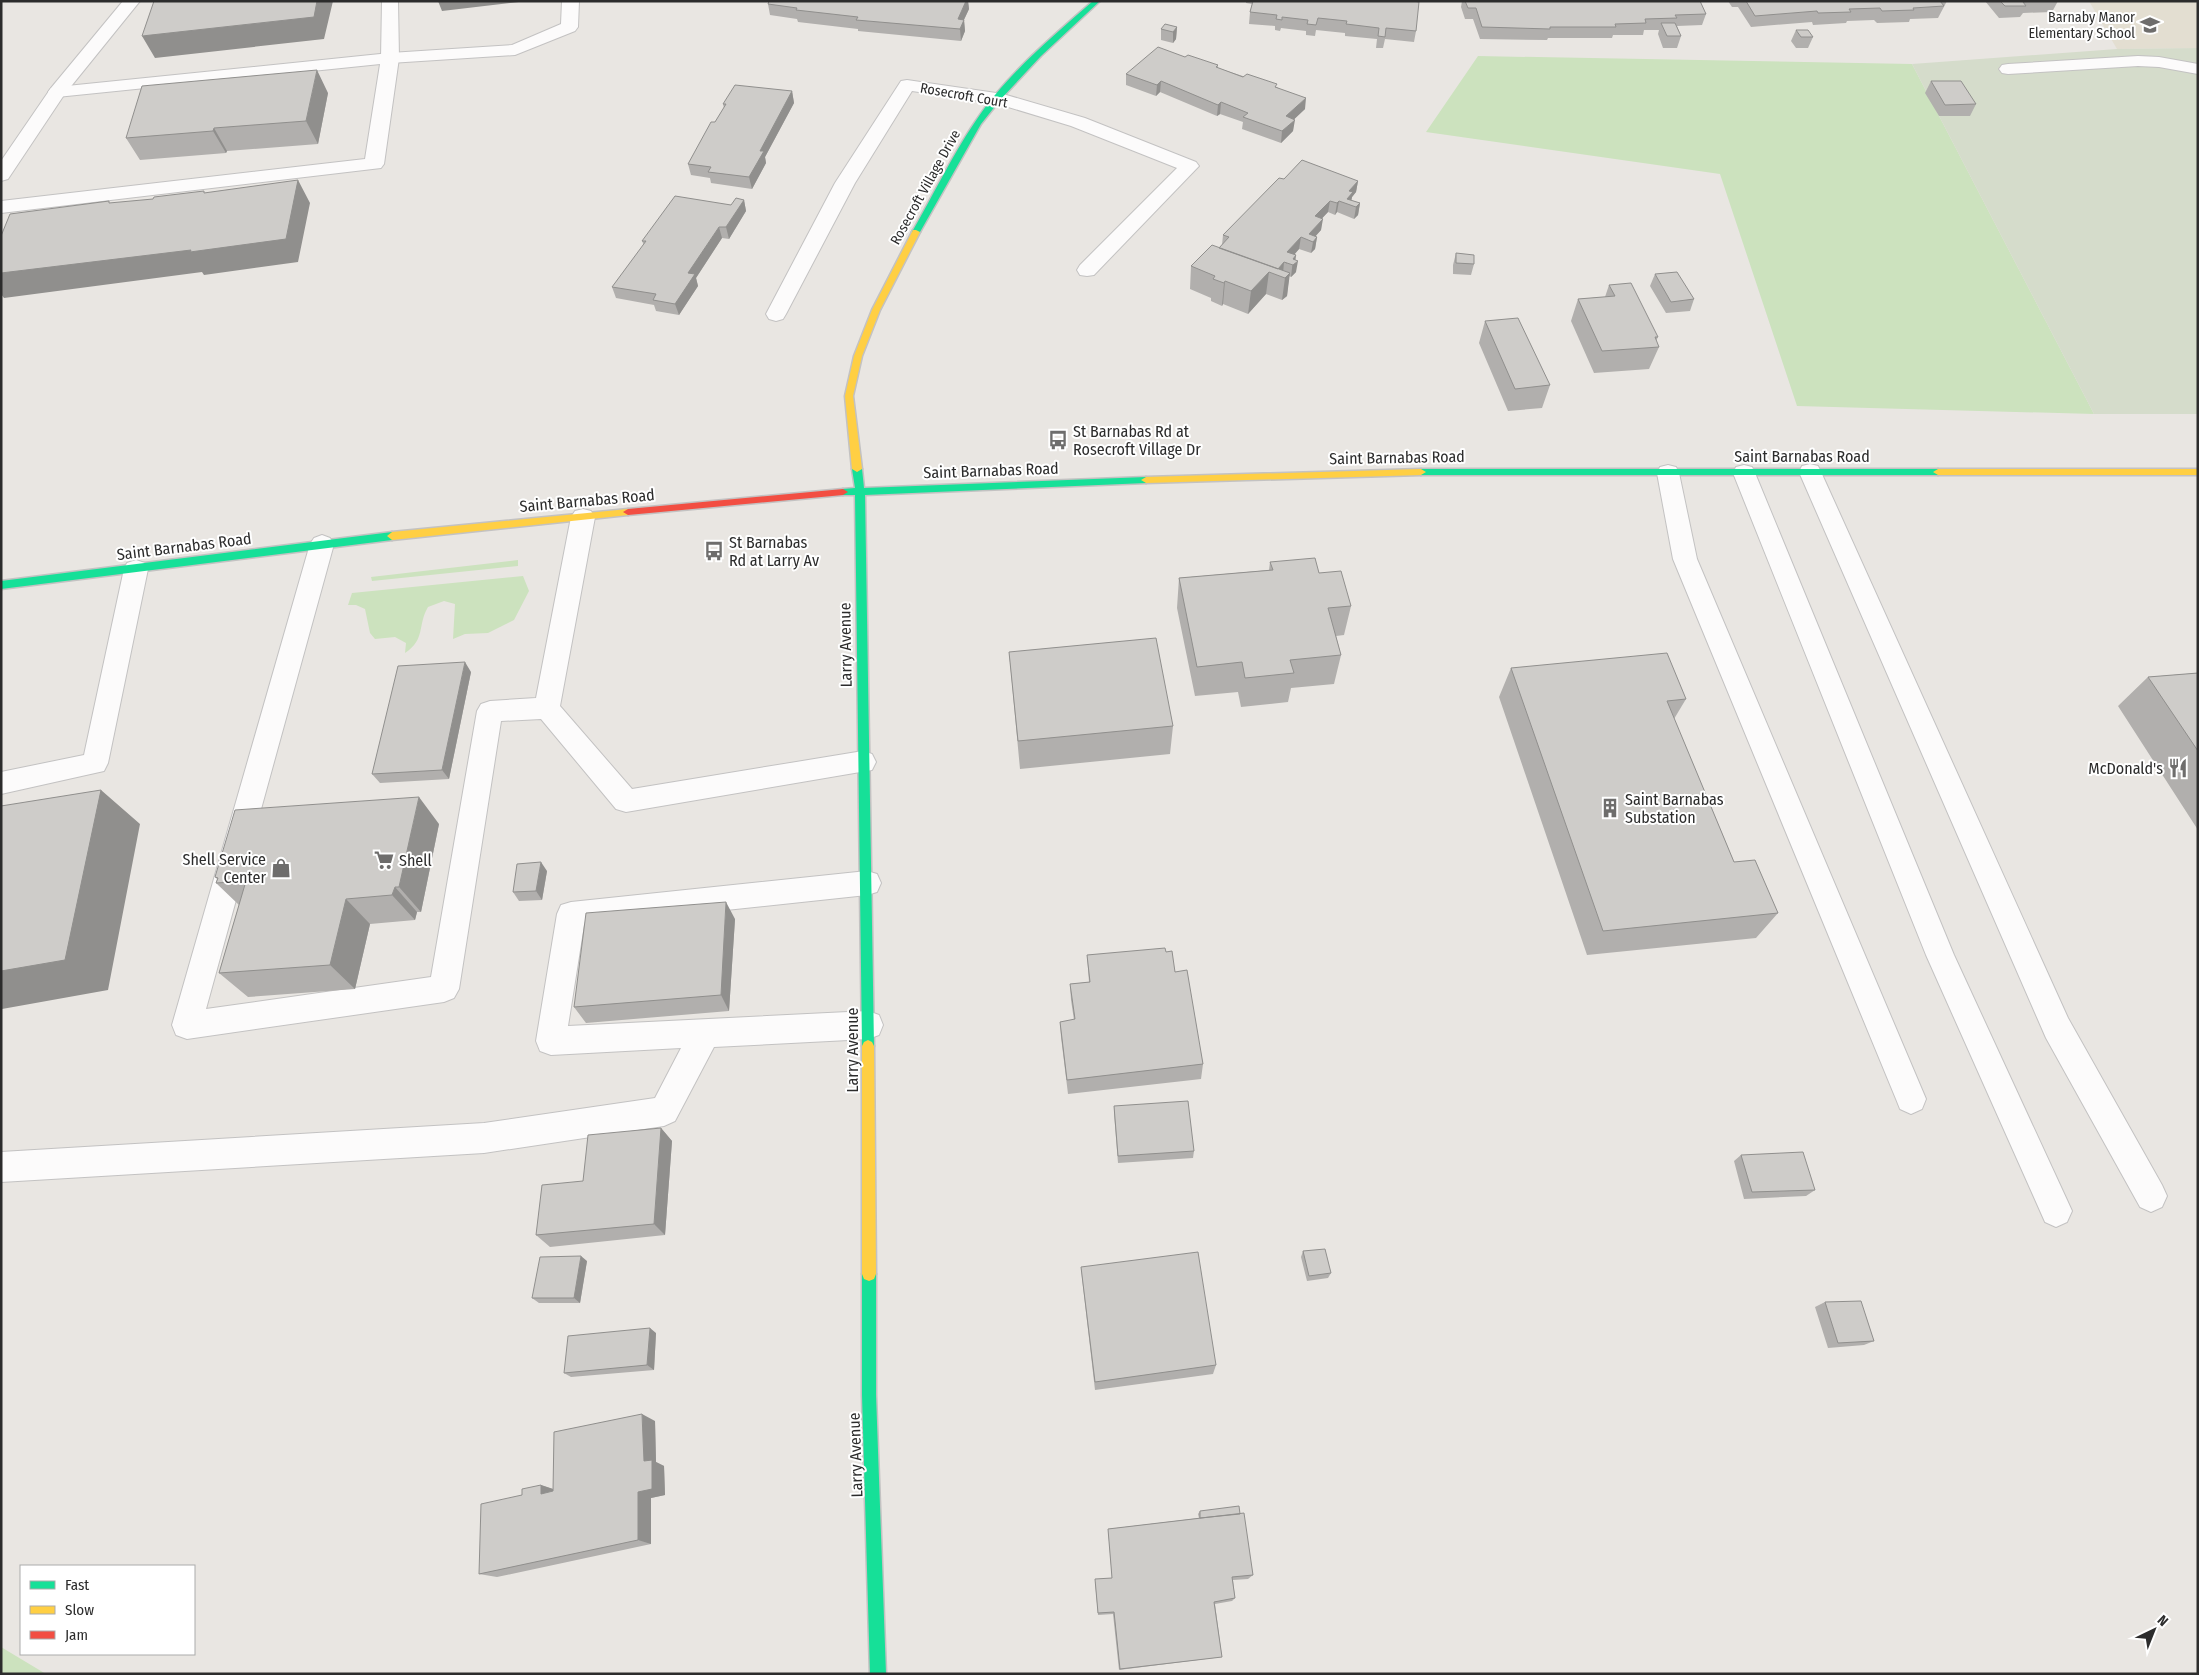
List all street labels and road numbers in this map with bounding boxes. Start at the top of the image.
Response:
street label: Rosecroft Court [919,79,1009,112]
street label: Rosecroft Village Drive [887,127,964,248]
street label: Saint Barnabas Road [1329,447,1465,468]
street label: Saint Barnabas Road [1734,447,1870,466]
street label: Saint Barnabas Road [923,459,1059,482]
street label: Saint Barnabas Road [519,485,655,516]
street label: Saint Barnabas Road [116,529,252,564]
street label: Larry Avenue [835,602,856,688]
street label: Larry Avenue [843,1007,862,1092]
street label: Larry Avenue [845,1412,866,1498]

